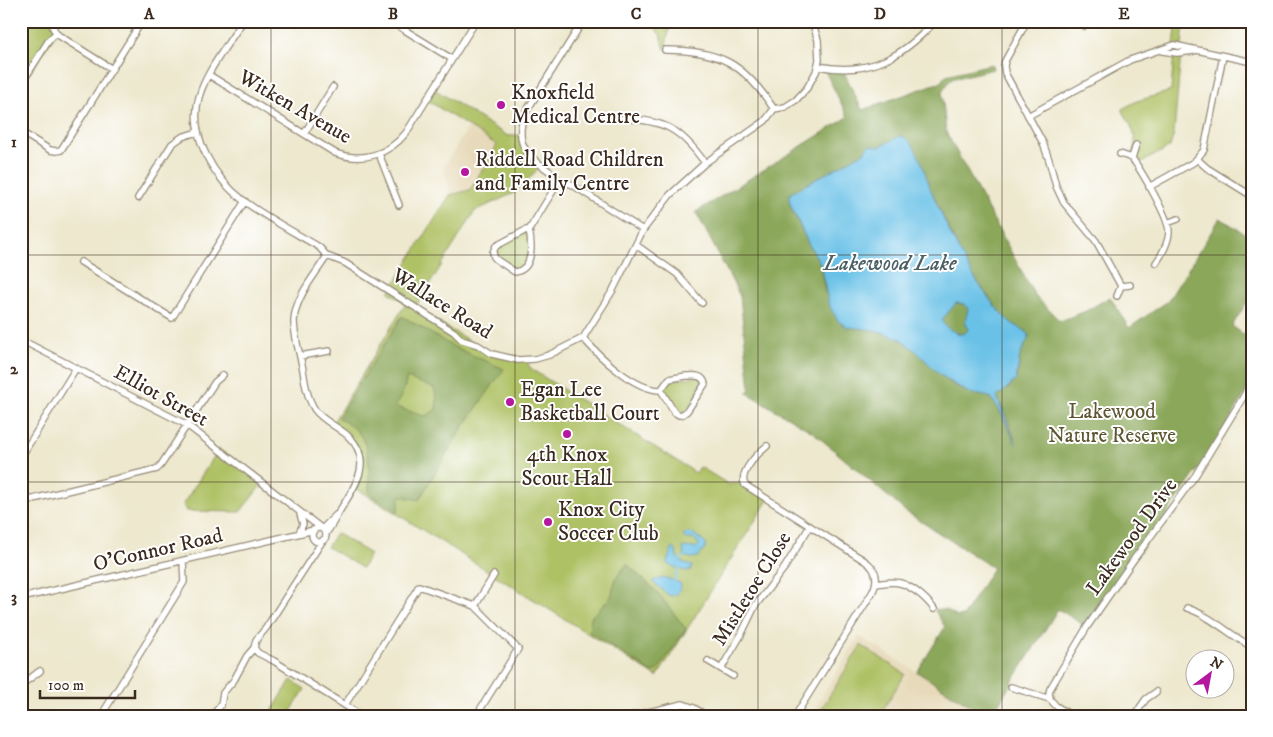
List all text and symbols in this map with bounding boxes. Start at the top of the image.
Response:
text: A [143,4,155,24]
text: B [388,4,398,24]
text: C [631,4,641,24]
text: D [874,4,886,24]
text: E [1118,4,1130,24]
street label: Witken Avenue [233,64,356,150]
place label: Knoxfield Medical Centre [511,80,640,130]
marker: Knoxfield Medical Centre [495,99,507,111]
text: 1 [11,132,17,152]
place label: Riddell Road Children and Family Centre [475,147,664,197]
marker: Riddell Road Children and Family Centre [459,166,471,178]
water label: Lakewood Lake [822,250,957,277]
street label: Wallace Road [386,262,498,346]
text: 2 [10,359,19,379]
street label: Elliot Street [109,359,213,433]
place label: Egan Lee Basketball Court [520,377,660,427]
marker: Egan Lee Basketball Court [504,396,516,408]
park label: Lakewood Nature Reserve [1048,399,1176,449]
marker: 4th Knox Scout Hall [561,428,573,440]
place label: 4th Knox Scout Hall [522,442,613,492]
street label: Lakewood Drive [1081,473,1183,601]
place label: Knox City Soccer Club [558,497,659,547]
marker: Knox City Soccer Club [542,516,554,528]
street label: O'Connor Road [91,522,226,578]
street label: Mistletoe Close [707,527,798,651]
text: 3 [11,587,17,607]
north arrow [1186,650,1236,700]
text: N [1207,653,1226,675]
scale bar [40,667,135,699]
text: 100 m [48,676,84,695]

